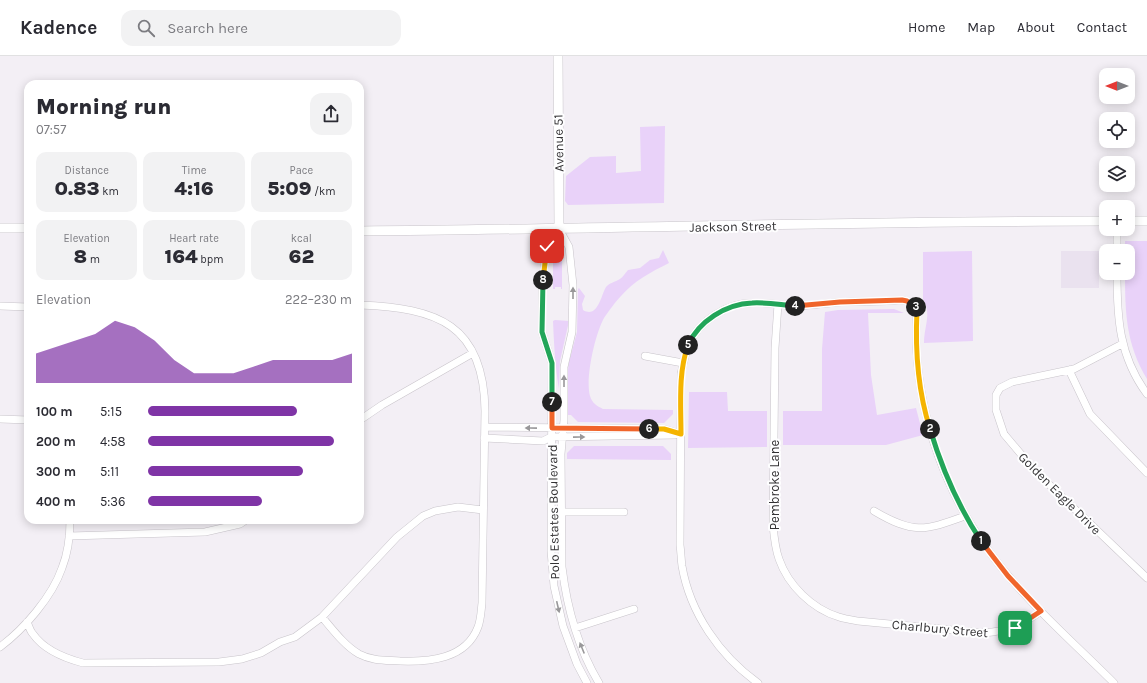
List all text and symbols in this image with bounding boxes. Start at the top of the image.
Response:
search box [121,10,401,46]
text: Kadence [20,17,97,39]
icon: search [135,17,157,39]
text: Search here [167,19,248,37]
text: Home [908,19,945,36]
text: Map [967,19,995,36]
text: About [1017,19,1055,36]
text: Contact [1077,19,1127,36]
north arrow [1099,68,1135,104]
map controls [1099,68,1135,280]
button: share [310,93,352,135]
text: Morning run [36,94,171,120]
button: locate [1099,112,1135,148]
street label: Avenue 51 [550,114,567,172]
text: 07:57 [36,122,66,137]
button: layers [1099,156,1135,192]
text: Distance [64,164,109,177]
text: Time [182,164,206,177]
text: Pace [290,164,313,177]
text: 0.83 [54,177,100,200]
text: 4:16 [174,177,214,200]
text: 5:09 [267,177,312,200]
text: km [100,185,119,198]
text: /km [312,185,336,198]
button: + [1099,200,1135,236]
street label: Jackson Street [689,218,777,235]
pin [530,229,564,263]
text: Elevation [63,232,110,245]
text: Heart rate [169,232,219,245]
text: kcal [291,232,312,245]
icon: check [536,235,558,257]
button: − [1099,244,1135,280]
text: 8 [73,245,87,268]
text: 164 [164,245,198,268]
text: 62 [289,245,314,268]
text: m [87,253,100,266]
text: bpm [198,253,224,266]
pin: 8 [533,270,553,290]
text: 8 [539,273,547,286]
one-way arrow [570,286,576,299]
text: Elevation [36,292,91,307]
text: 222–230 m [285,292,352,307]
pin: 4 [785,296,805,316]
pin: 3 [906,297,926,317]
text: 4 [792,299,798,312]
text: 3 [913,300,919,313]
pin: 5 [678,335,698,355]
text: 5 [685,338,691,351]
one-way arrow [561,374,567,387]
pin: 7 [542,392,562,412]
text: 7 [549,395,555,408]
text: 100 m [36,404,73,419]
text: 5:15 [100,404,122,419]
pin: 6 [639,419,659,439]
pin: 2 [920,419,940,439]
text: 6 [646,422,652,435]
text: 2 [927,422,933,435]
one-way arrow [524,425,537,431]
text: 200 m [36,434,76,449]
text: 4:58 [100,434,126,449]
one-way arrow [573,434,586,440]
street label: Pembroke Lane [767,439,782,530]
street label: Polo Estates Boulevard [545,444,562,580]
street label: Golden Eagle Drive [1015,449,1104,538]
text: 300 m [36,464,76,479]
text: 5:11 [100,464,119,479]
text: 400 m [36,494,76,509]
text: 5:36 [100,494,125,509]
pin: 1 [971,531,991,551]
text: 1 [979,534,983,547]
one-way arrow [556,601,562,613]
pin [998,611,1032,645]
street label: Charlbury Street [891,617,989,640]
icon: arrive [1004,617,1026,639]
one-way arrow [578,641,584,653]

